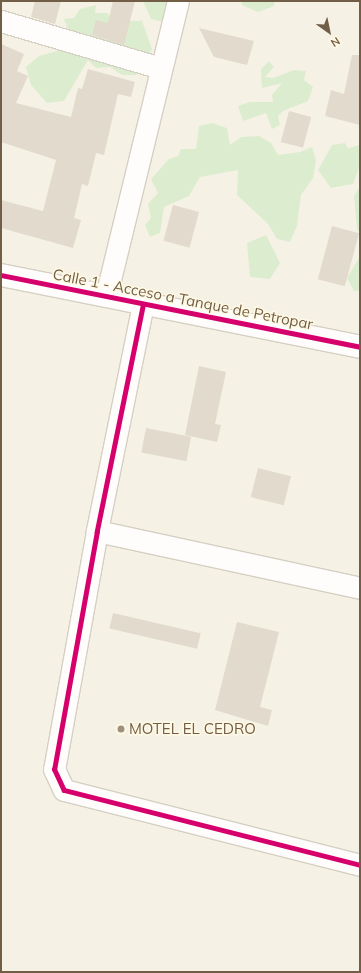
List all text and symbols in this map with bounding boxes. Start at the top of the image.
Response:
north arrow [309,12,349,52]
text: N [328,34,343,50]
street label: Calle 1 - Acceso a Tanque de Petropar [51,265,315,333]
place label: MOTEL EL CEDRO [129,720,256,738]
marker: MOTEL EL CEDRO [116,724,126,734]

